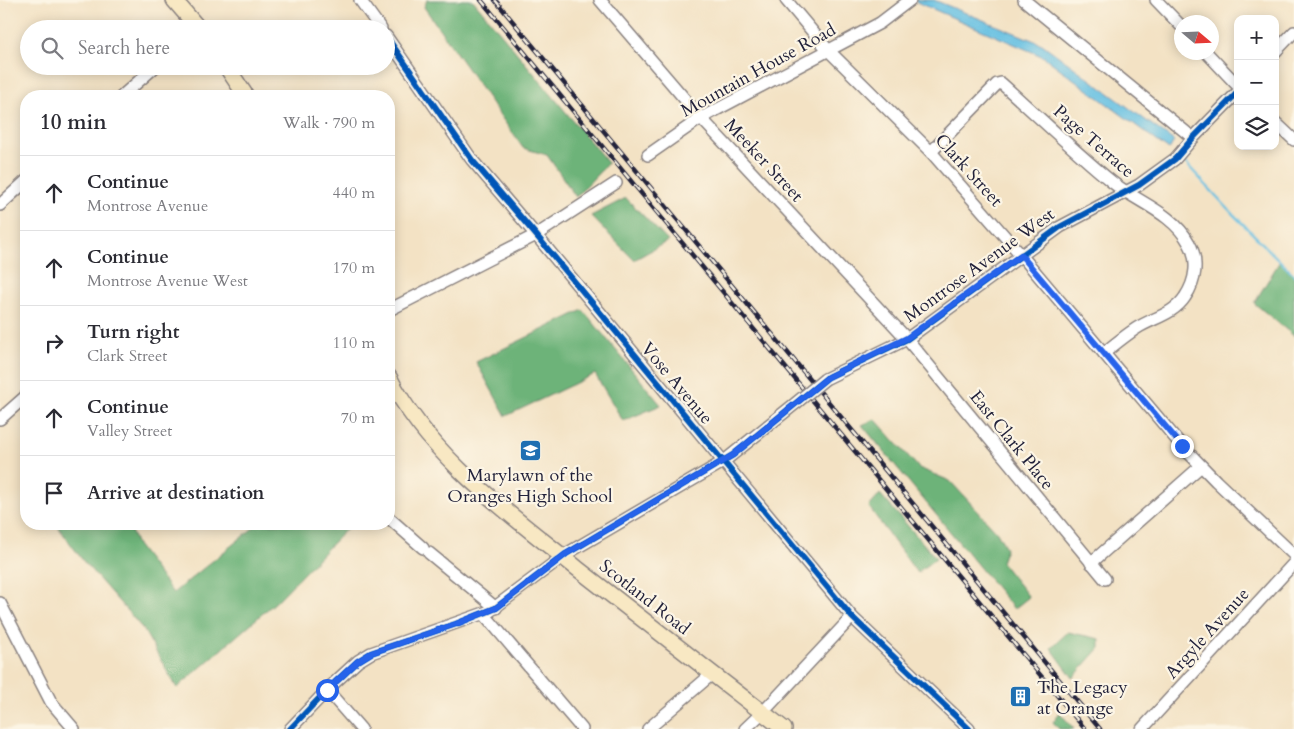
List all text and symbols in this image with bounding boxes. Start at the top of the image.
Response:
north arrow [1174,15,1219,60]
map controls [1234,15,1279,150]
button: + [1234,15,1279,60]
street label: Mountain House Road [676,17,841,123]
search box [20,20,395,75]
icon: search [38,34,66,62]
text: Search here [78,35,170,61]
button: − [1234,60,1279,105]
street label: Page Terrace [1048,99,1140,184]
button: layers [1234,105,1279,150]
text: 10 min [40,108,107,137]
text: Walk · 790 m [283,112,375,134]
street label: Meeker Street [718,113,809,208]
street label: Clark Street [929,128,1008,213]
text: Continue [87,169,169,195]
icon: ahead [40,179,68,207]
text: 440 m [333,182,375,204]
text: Montrose Avenue [87,195,208,217]
street label: Montrose Avenue West [899,202,1060,329]
text: Continue [87,244,169,270]
icon: ahead [40,254,68,282]
text: 170 m [333,257,375,279]
text: Montrose Avenue West [87,270,248,292]
text: Turn right [87,319,179,345]
icon: right [40,329,68,357]
text: 110 m [333,332,375,354]
street label: Vose Avenue [635,337,718,430]
text: Clark Street [87,345,167,367]
street label: East Clark Place [964,385,1060,496]
text: Continue [87,394,169,420]
icon: ahead [40,404,68,432]
text: 70 m [341,407,375,429]
text: Valley Street [87,420,172,442]
route end [1171,435,1194,458]
school or university icon: Marylawn of the Oranges High School [518,438,542,462]
place label: Marylawn of the Oranges High School [447,463,613,509]
icon: arrive [40,479,68,507]
text: Arrive at destination [87,480,264,506]
street label: Scotland Road [594,554,696,641]
street label: Argyle Avenue [1160,582,1255,684]
place label: The Legacy at Orange [1037,675,1128,721]
route start [316,679,339,702]
building icon: The Legacy at Orange [1009,685,1033,709]

